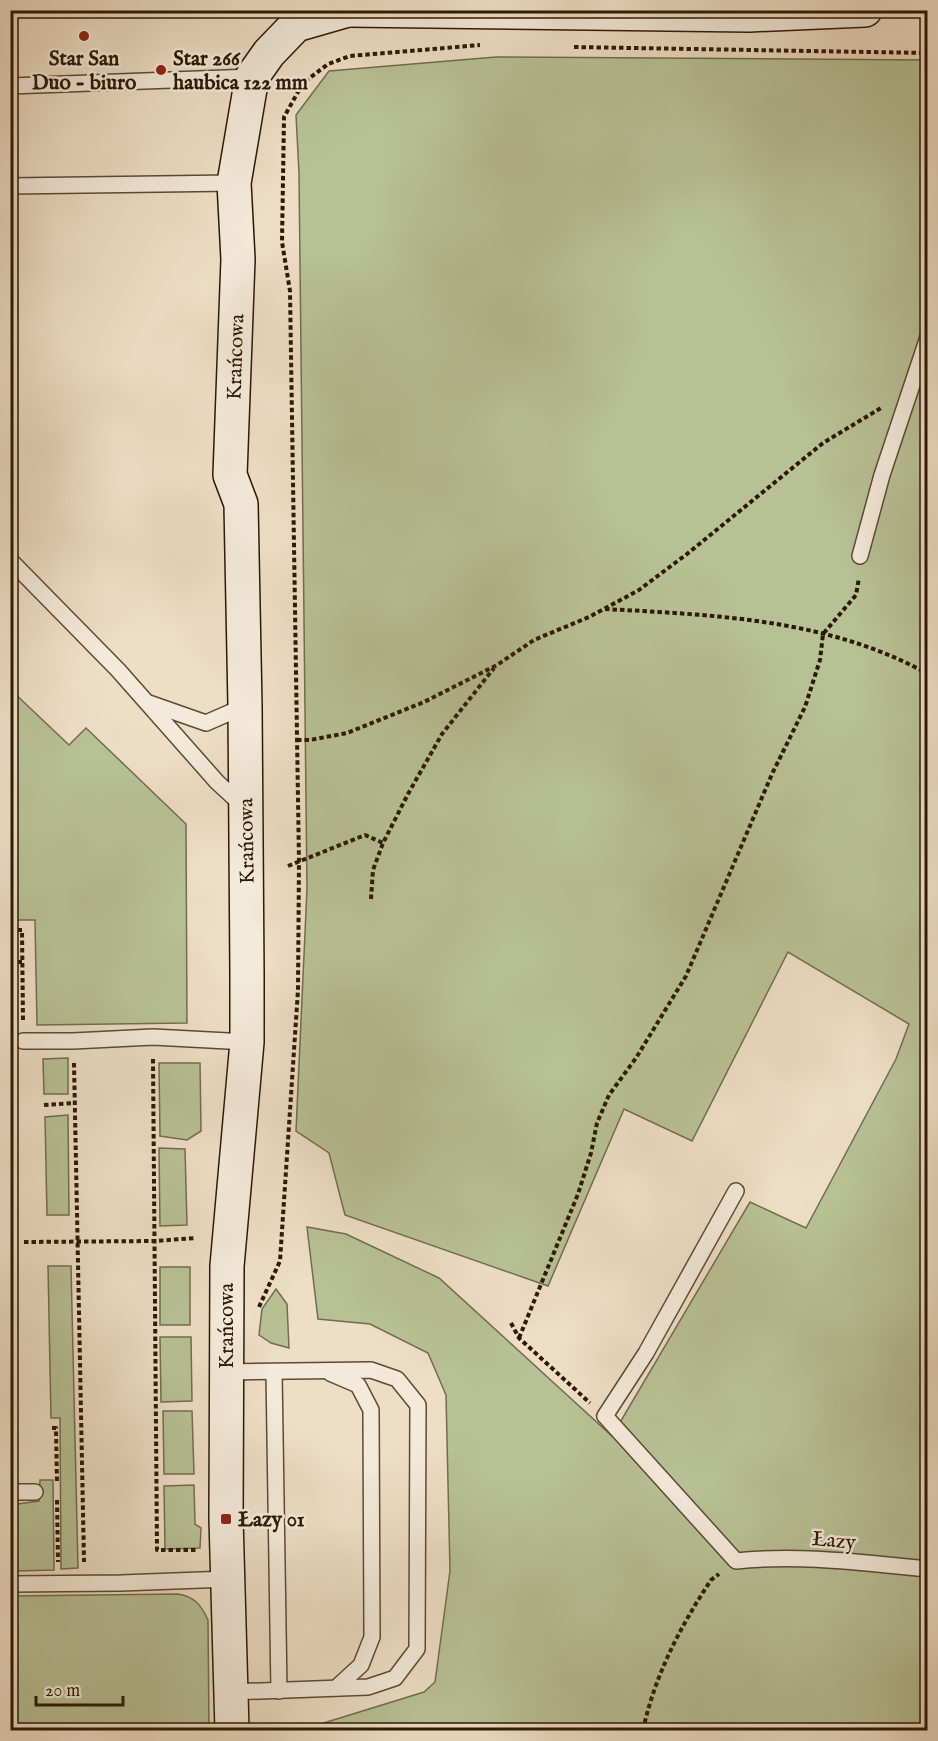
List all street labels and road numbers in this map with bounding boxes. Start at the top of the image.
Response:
street label: Krańcowa [222,313,252,401]
street label: Krańcowa [233,797,262,884]
street label: Krańcowa [214,1282,241,1369]
street label: Łazy [811,1526,858,1557]

